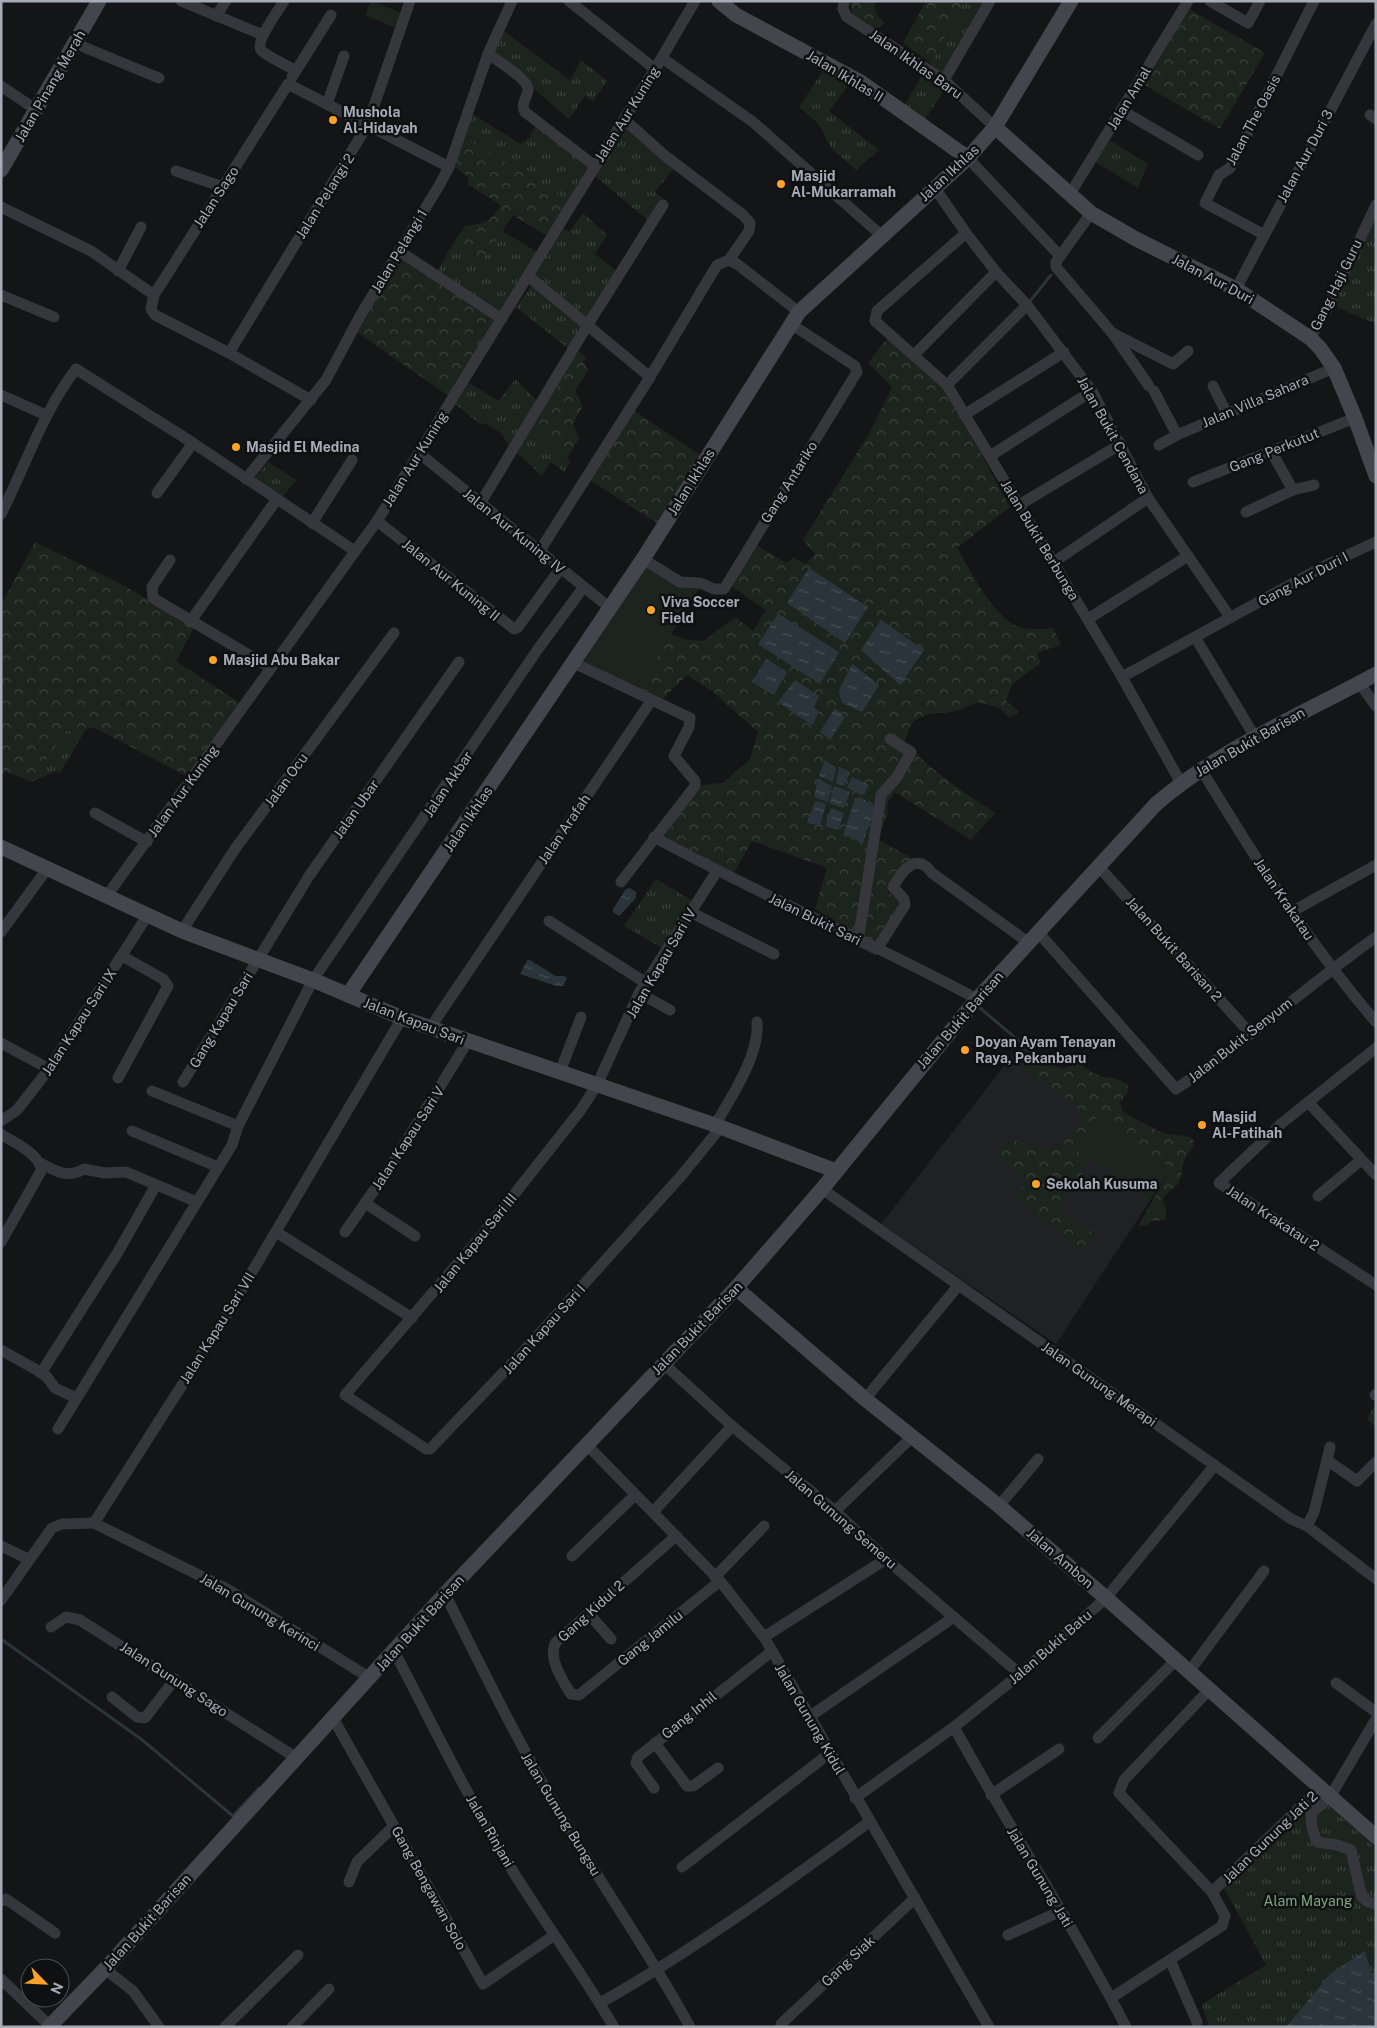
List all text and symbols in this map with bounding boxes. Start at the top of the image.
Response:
street label: Jalan Ikhlas Baru [867,26,965,102]
street label: Jalan Pinang Merah [11,27,89,145]
street label: Jalan Ikhlas II [804,47,886,105]
street label: Jalan Aur Kuning [591,63,663,165]
street label: Jalan Amal [1104,64,1154,132]
street label: Jalan The Oasis [1223,72,1283,168]
place label: Mushola Al-Hidayah [343,104,418,136]
street label: Jalan Aur Duri 3 [1274,107,1336,205]
marker: Mushola Al-Hidayah [327,114,339,126]
street label: Jalan Ikhlas [916,141,982,205]
street label: Jalan Pelangi 2 [292,151,358,241]
street label: Jalan Sago [190,163,242,231]
place label: Masjid Al-Mukarramah [791,168,896,200]
marker: Masjid Al-Mukarramah [775,178,787,190]
street label: Jalan Pelangi 1 [368,206,430,296]
street label: Gang Haji Guru [1307,237,1365,333]
street label: Jalan Aur Duri [1169,251,1257,307]
street label: Jalan Villa Sahara [1199,371,1311,431]
street label: Jalan Bukit Cendana [1074,373,1152,497]
street label: Jalan Aur Kuning [379,408,451,510]
street label: Gang Perkutut [1227,425,1321,475]
street label: Gang Antariko [757,438,821,526]
place label: Masjid El Medina [246,439,359,455]
marker: Masjid El Medina [230,441,242,453]
street label: Jalan Ikhlas [664,446,718,518]
street label: Jalan Bukit Berbunga [998,477,1082,603]
street label: Jalan Aur Kuning IV [460,485,568,577]
street label: Jalan Aur Kuning II [399,536,503,624]
street label: Gang Aur Duri I [1255,549,1351,609]
place label: Viva Soccer Field [661,594,740,626]
marker: Viva Soccer Field [645,604,657,616]
place label: Masjid Abu Bakar [223,652,340,668]
marker: Masjid Abu Bakar [207,654,219,666]
street label: Jalan Bukit Barisan [1193,704,1307,780]
street label: Jalan Aur Kuning [144,742,222,840]
street label: Jalan Akbar [420,748,476,820]
street label: Jalan Ocu [261,750,311,810]
street label: Jalan Ubar [330,777,382,841]
street label: Jalan Ikhlas [440,783,496,855]
street label: Jalan Arafah [535,791,593,867]
street label: Jalan Krakatau [1251,855,1317,943]
street label: Jalan Bukit Sari [766,890,864,948]
street label: Jalan Bukit Barisan 2 [1123,893,1225,1005]
street label: Jalan Kapau Sari IV [623,905,699,1021]
street label: Jalan Kapau Sari IX [38,965,120,1078]
street label: Jalan Bukit Barisan [913,968,1007,1072]
street label: Gang Kapau Sari [186,969,256,1071]
street label: Jalan Kapau Sari [361,994,467,1048]
street label: Jalan Bukit Senyum [1185,995,1295,1085]
place label: Doyan Ayam Tenayan Raya, Pekanbaru [975,1034,1116,1066]
marker: Doyan Ayam Tenayan Raya, Pekanbaru [959,1044,971,1056]
street label: Jalan Kapau Sari V [369,1083,448,1193]
place label: Masjid Al-Fatihah [1212,1109,1282,1141]
marker: Masjid Al-Fatihah [1196,1119,1208,1131]
place label: Sekolah Kusuma [1046,1176,1158,1192]
marker: Sekolah Kusuma [1030,1178,1042,1190]
street label: Jalan Krakatau 2 [1224,1182,1322,1254]
street label: Jalan Kapau Sari III [430,1190,520,1296]
street label: Jalan Kapau Sari VII [176,1270,258,1386]
street label: Jalan Bukit Barisan [648,1278,746,1378]
street label: Jalan Kapau Sari I [500,1281,588,1377]
street label: Jalan Gunung Merapi [1038,1338,1160,1430]
street label: Jalan Gunung Semeru [782,1466,900,1572]
street label: Jalan Ambon [1023,1525,1097,1591]
street label: Jalan Gunung Kerinci [197,1570,323,1654]
street label: Jalan Bukit Barisan [373,1572,467,1674]
street label: Gang Kidul 2 [555,1577,627,1645]
street label: Gang Jamilu [614,1607,686,1669]
street label: Jalan Bukit Batu [1005,1607,1095,1687]
street label: Jalan Gunung Sago [117,1638,231,1720]
street label: Jalan Gunung Kidul [772,1661,848,1777]
street label: Gang Inhil [658,1688,720,1742]
street label: Jalan Gunung Bungsu [518,1749,604,1879]
street label: Jalan Gunung Jati 2 [1219,1788,1321,1886]
street label: Jalan Rinjani [463,1792,517,1870]
street label: Gang Bengawan Solo [388,1823,470,1953]
street label: Jalan Gunung Jati [1004,1824,1076,1930]
street label: Jalan Bukit Barisan [100,1871,194,1973]
park label: Alam Mayang [1263,1893,1353,1909]
street label: Gang Siak [818,1932,878,1990]
north arrow [20,1958,70,2008]
text: N [47,1980,66,1997]

